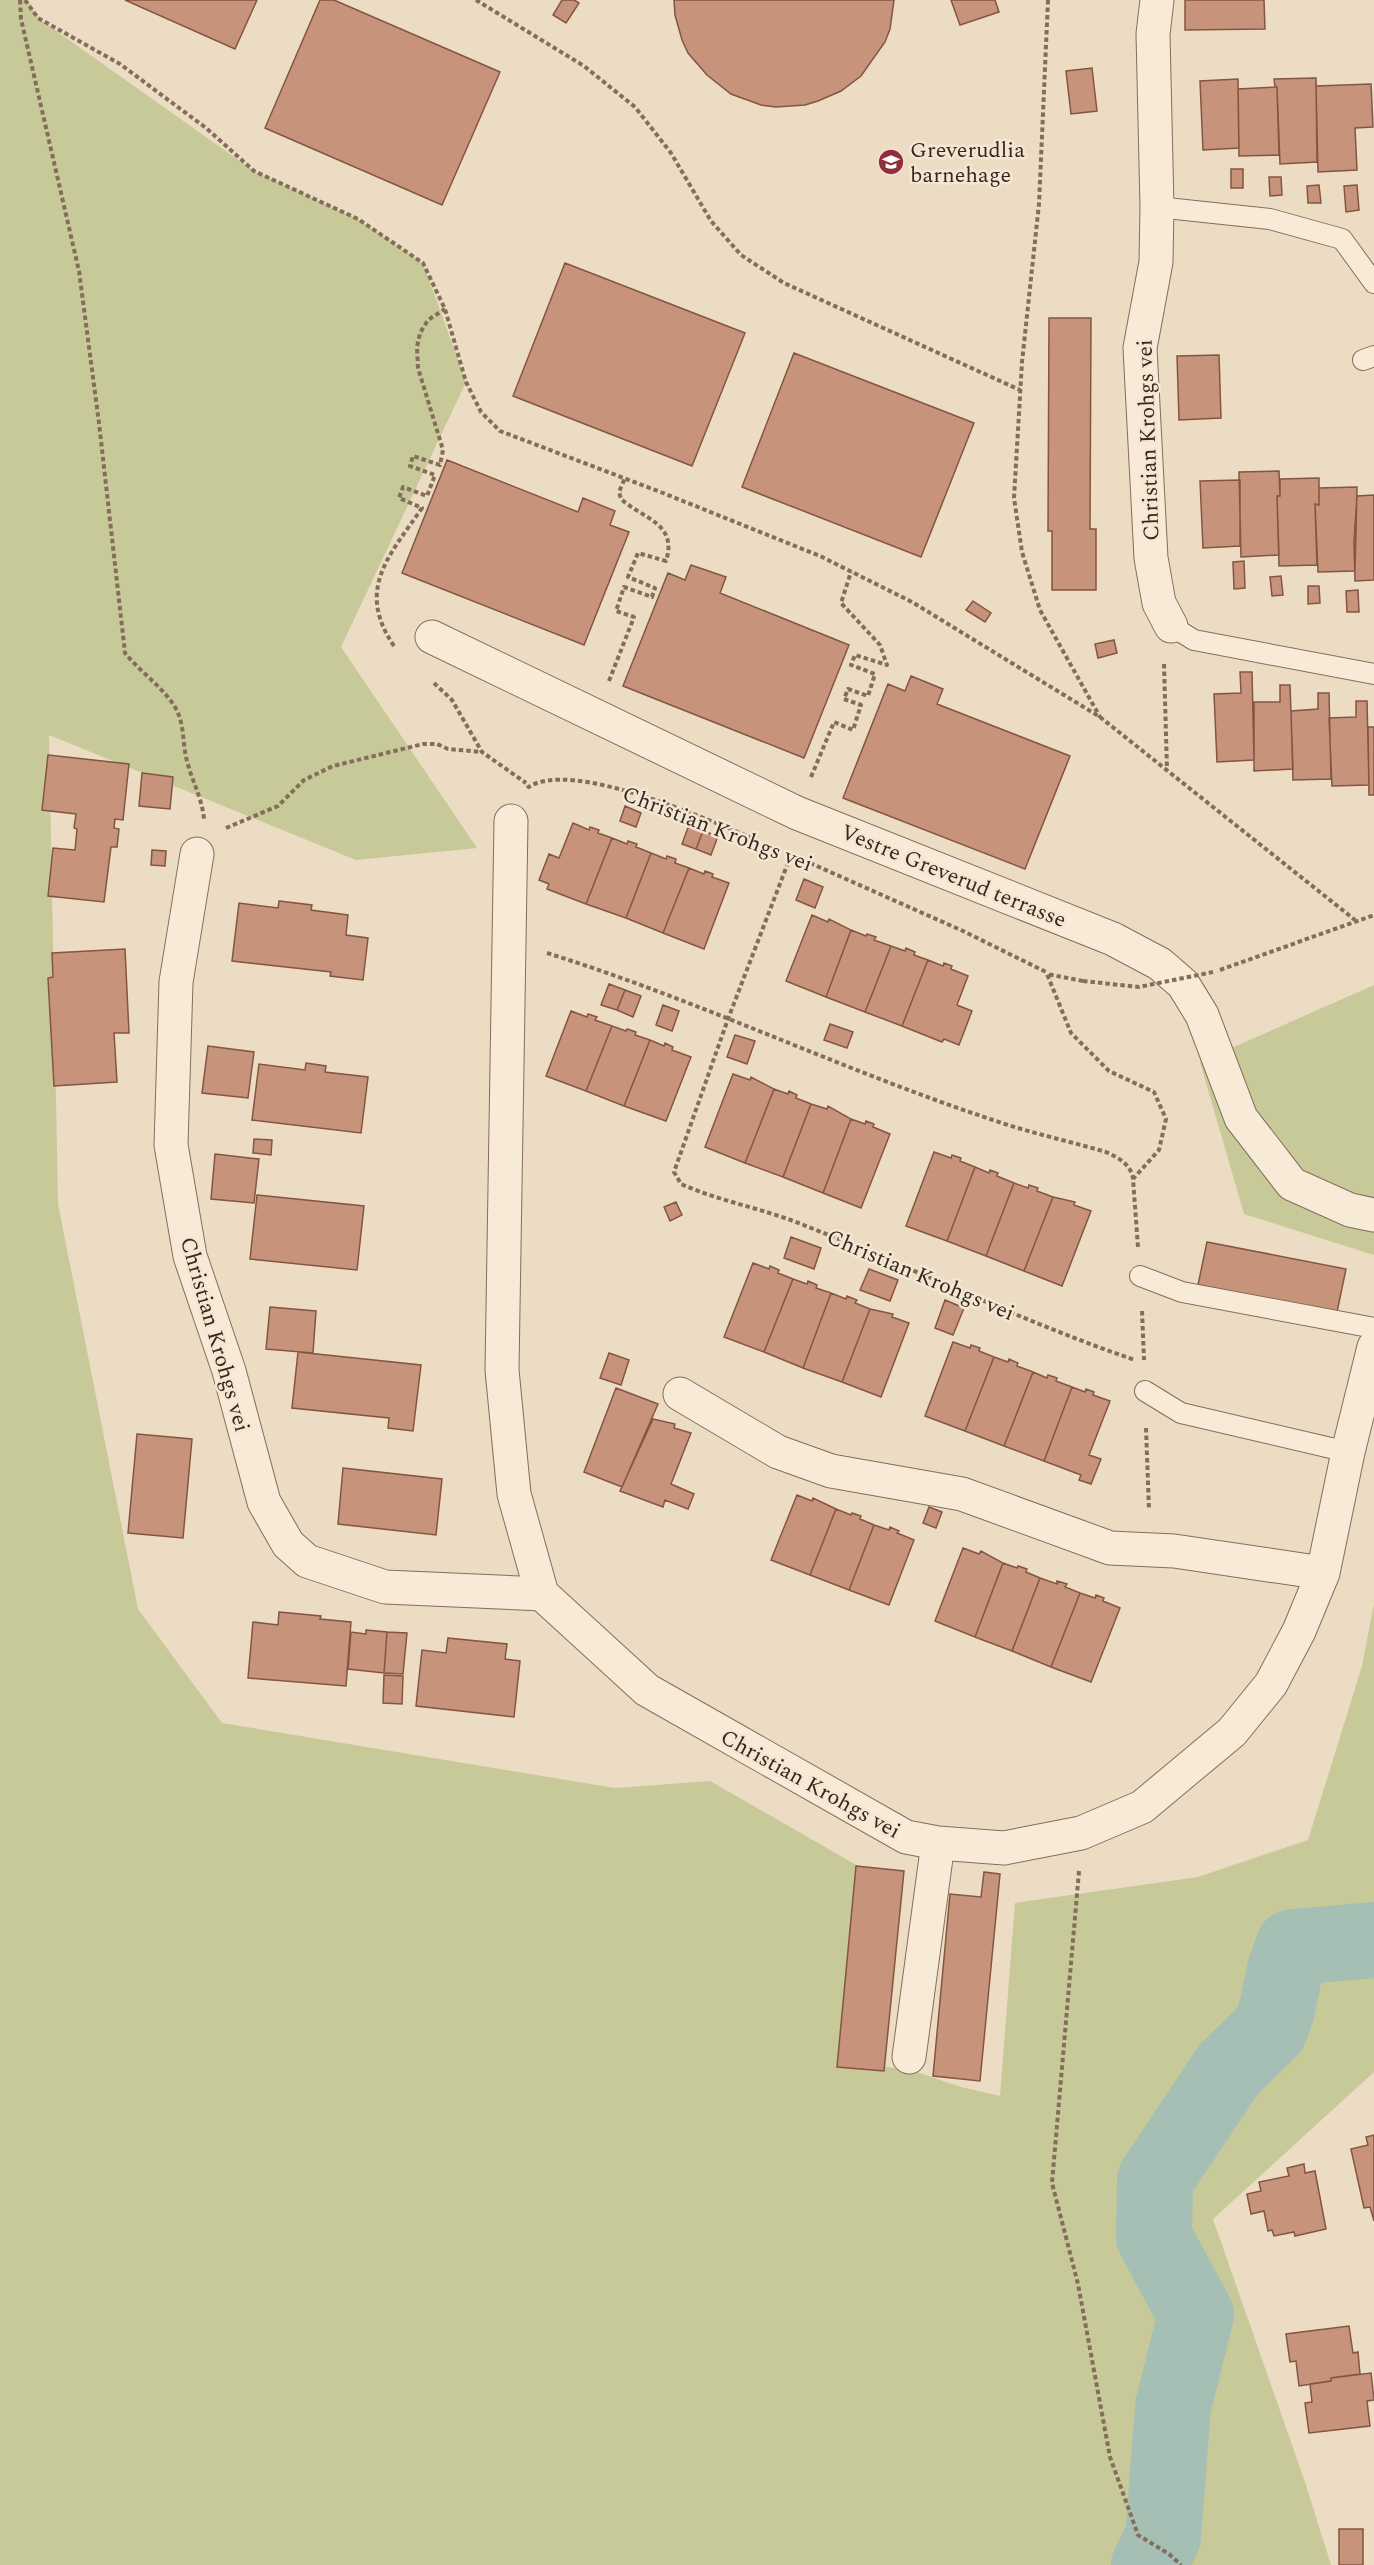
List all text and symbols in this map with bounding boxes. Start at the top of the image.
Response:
place label: Greverudlia barnehage [910,134,1025,192]
school or university icon: Greverudlia barnehage [876,147,906,177]
street label: Christian Krohgs vei [1128,339,1169,541]
street label: Christian Krohgs vei [618,778,817,881]
street label: Vestre Greverud terrasse [836,816,1071,937]
street label: Christian Krohgs vei [821,1221,1020,1330]
street label: Christian Krohgs vei [171,1233,258,1436]
street label: Christian Krohgs vei [714,1721,906,1848]

